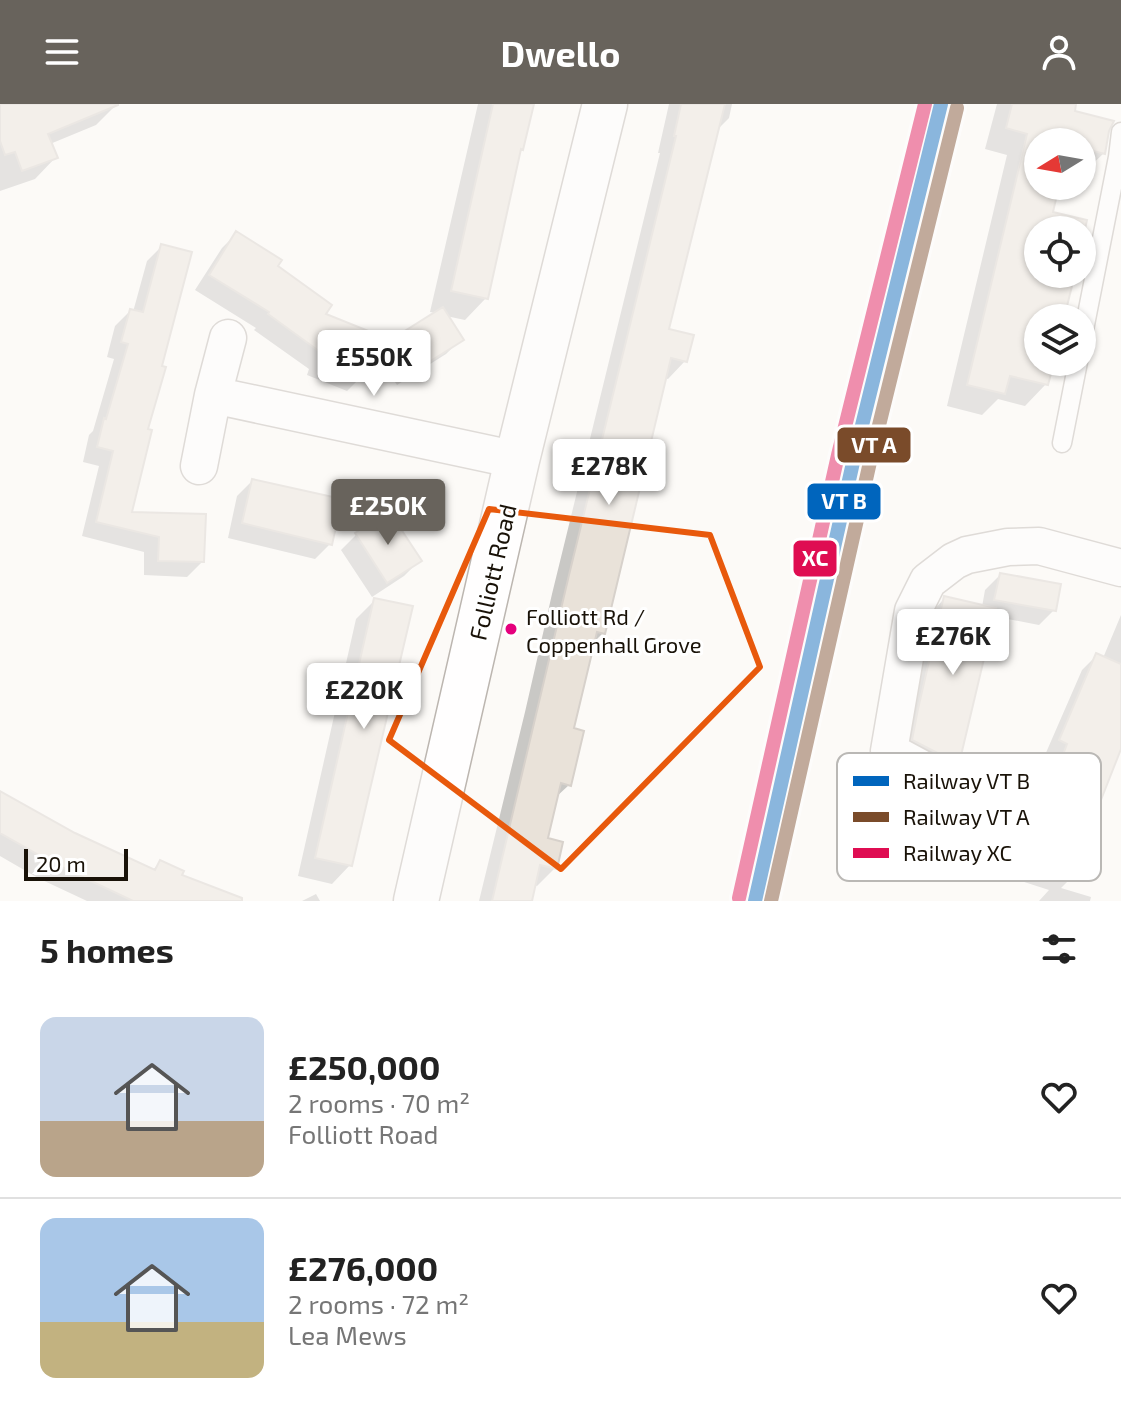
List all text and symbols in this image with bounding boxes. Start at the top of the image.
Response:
icon: menu [40,30,84,74]
icon: person [1037,30,1081,74]
text: Dwello [500,31,621,74]
north arrow [1024,128,1096,200]
map controls [1024,128,1096,376]
button: locate [1024,216,1096,288]
button: layers [1024,304,1096,376]
pin: £550K [318,330,430,398]
text: £550K [336,340,412,371]
line badge: VT A [836,426,912,464]
text: VT A [851,431,897,457]
pin: £278K [553,439,665,507]
text: £278K [571,449,647,480]
pin: £250K [332,479,444,547]
line badge: VT B [806,482,882,521]
text: VT B [821,487,867,513]
text: £250K [349,489,427,520]
street label: Folliott Road [462,501,522,643]
line badge: XC [792,539,838,578]
text: XC [802,544,828,570]
place label: Folliott Rd / Coppenhall Grove [526,603,702,657]
pin: £276K [897,609,1009,677]
text: £276K [915,619,991,650]
marker: Folliott Rd / Coppenhall Grove [503,621,519,637]
pin: £220K [308,663,420,731]
text: £220K [325,673,403,704]
legend [837,753,1101,881]
text: Railway VT B [903,767,1030,793]
text: Railway VT A [903,803,1030,829]
text: Railway XC [903,839,1012,865]
scale bar [24,845,128,881]
text: 20 m [36,850,86,876]
icon: filters [1037,927,1081,971]
text: 5 homes [40,929,174,970]
text: £250,000 [288,1046,441,1087]
icon: home [104,1049,200,1145]
icon: heart [1037,1075,1081,1119]
text: 2 rooms · 70 m² [288,1087,470,1118]
text: Folliott Road [288,1118,439,1149]
text: £276,000 [288,1247,438,1288]
icon: home [104,1250,200,1346]
icon: heart [1037,1276,1081,1320]
text: 2 rooms · 72 m² [288,1288,469,1319]
text: Lea Mews [288,1319,407,1350]

